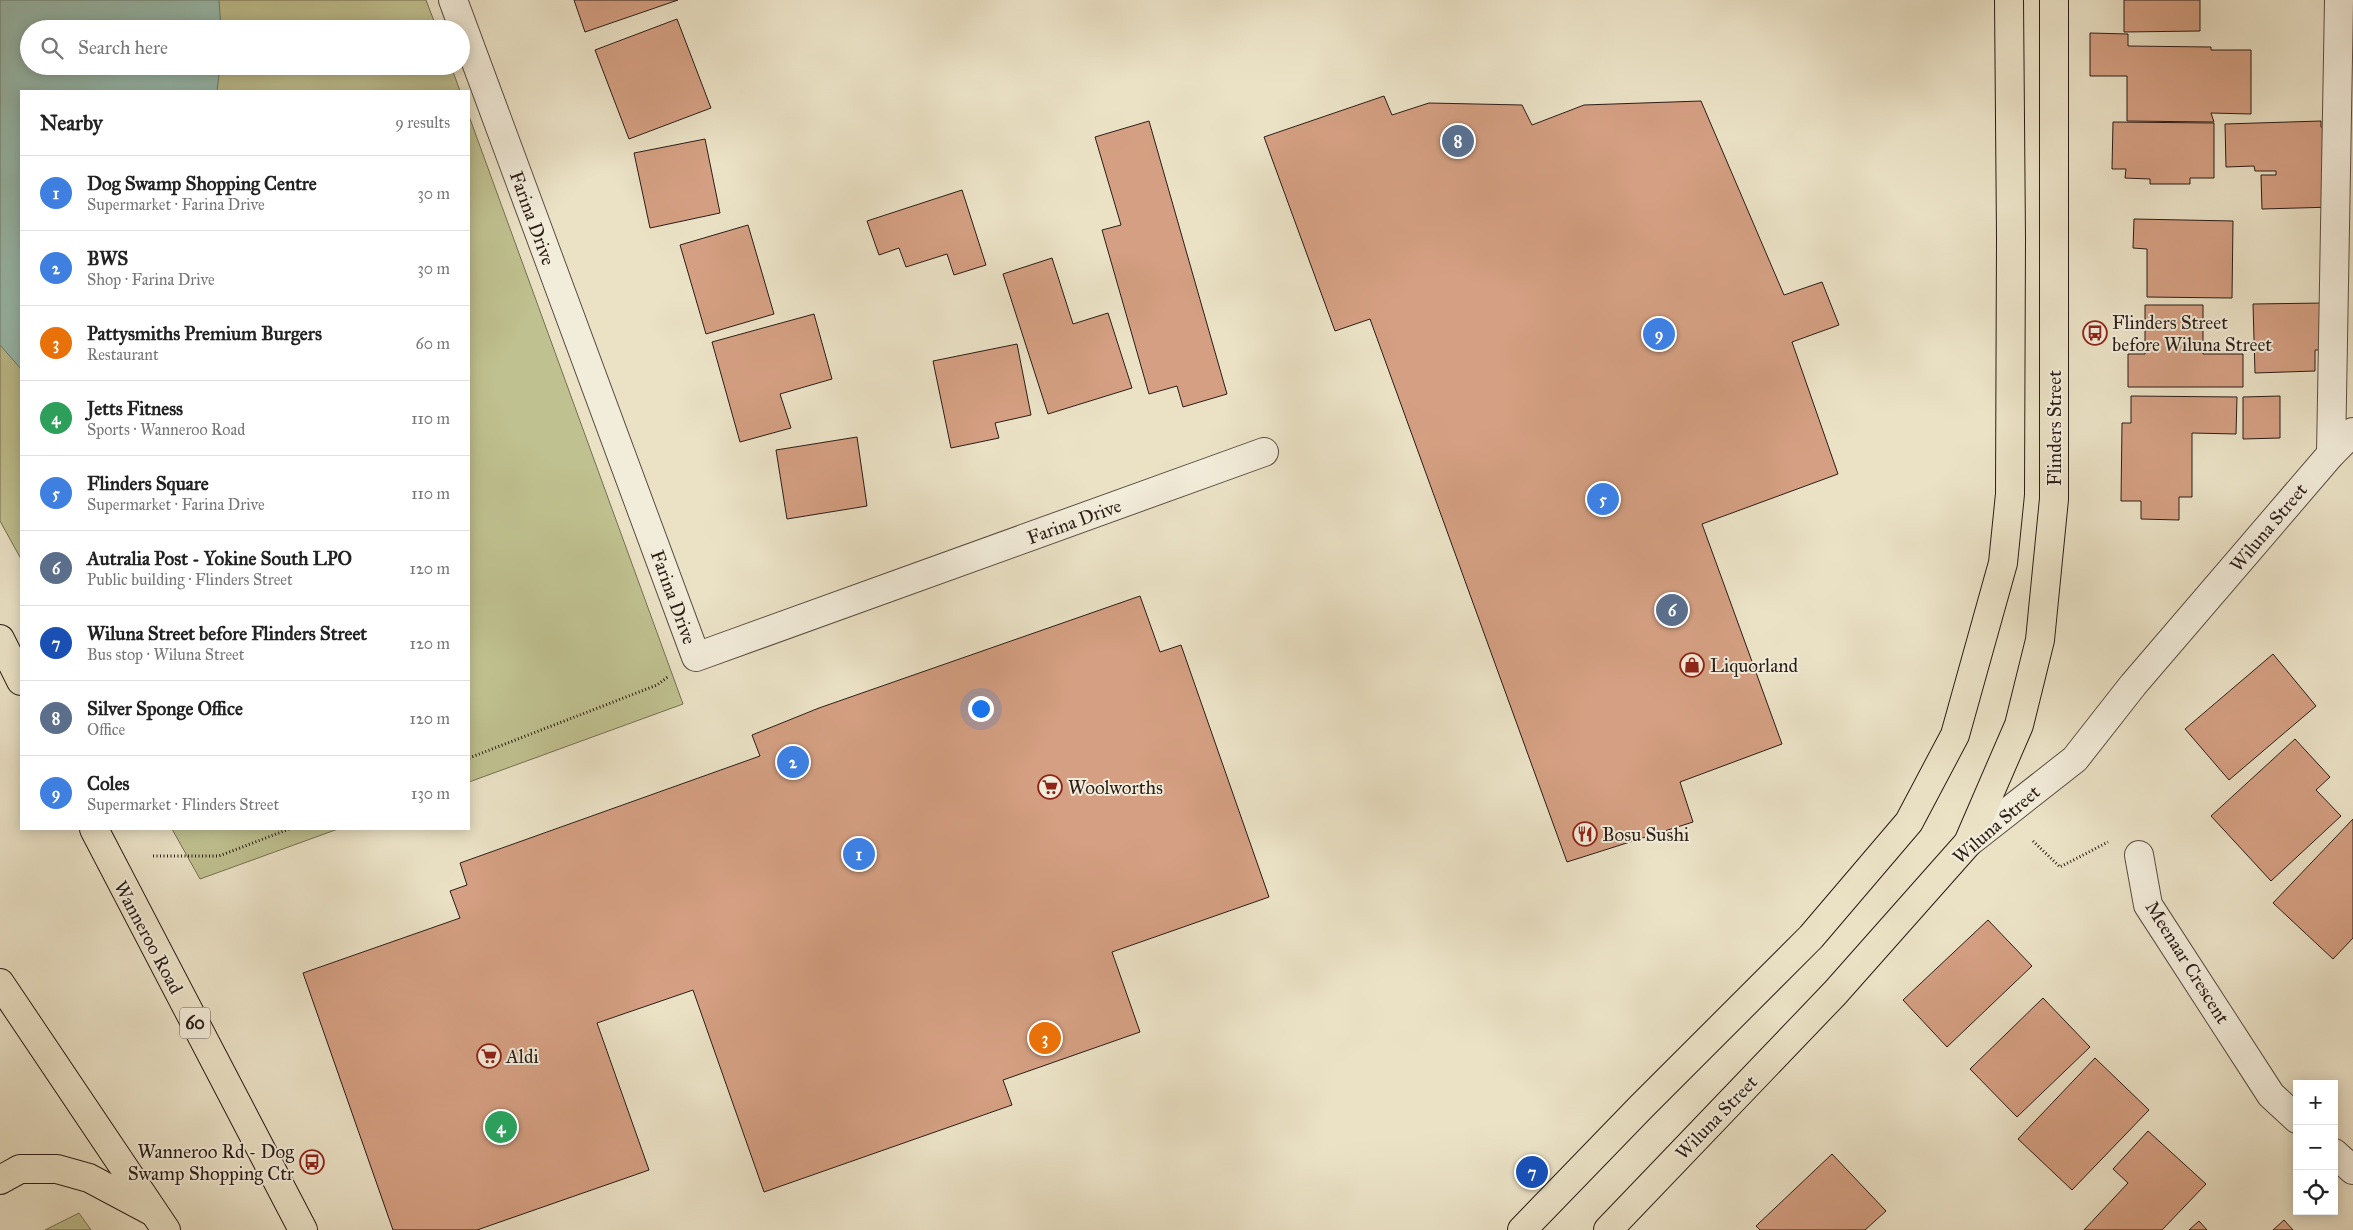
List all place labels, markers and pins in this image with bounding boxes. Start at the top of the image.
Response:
pin: 8 [1442,122,1474,160]
place label: Flinders Street before Wiluna Street [2112,311,2272,356]
pin: 9 [1643,315,1675,353]
bus stop icon: Flinders Street before Wiluna Street [2082,320,2108,346]
pin: 5 [1587,480,1619,518]
pin: 6 [1656,591,1688,629]
shop icon: Liquorland [1679,652,1705,678]
place label: Liquorland [1710,654,1798,678]
pin: 2 [777,743,809,781]
supermarket icon: Woolworths [1037,774,1063,800]
place label: Woolworths [1068,776,1163,799]
restaurant icon: Bosu Sushi [1572,821,1598,847]
place label: Bosu Sushi [1602,823,1689,846]
pin: 1 [843,835,875,873]
pin: 3 [1029,1019,1061,1057]
supermarket icon: Aldi [476,1043,502,1069]
place label: Aldi [505,1045,539,1068]
pin: 4 [485,1108,517,1146]
place label: Wanneroo Rd - Dog Swamp Shopping Ctr [128,1140,295,1186]
bus stop icon: Wanneroo Rd - Dog Swamp Shopping Ctr [299,1149,325,1175]
pin: 7 [1516,1153,1548,1191]

